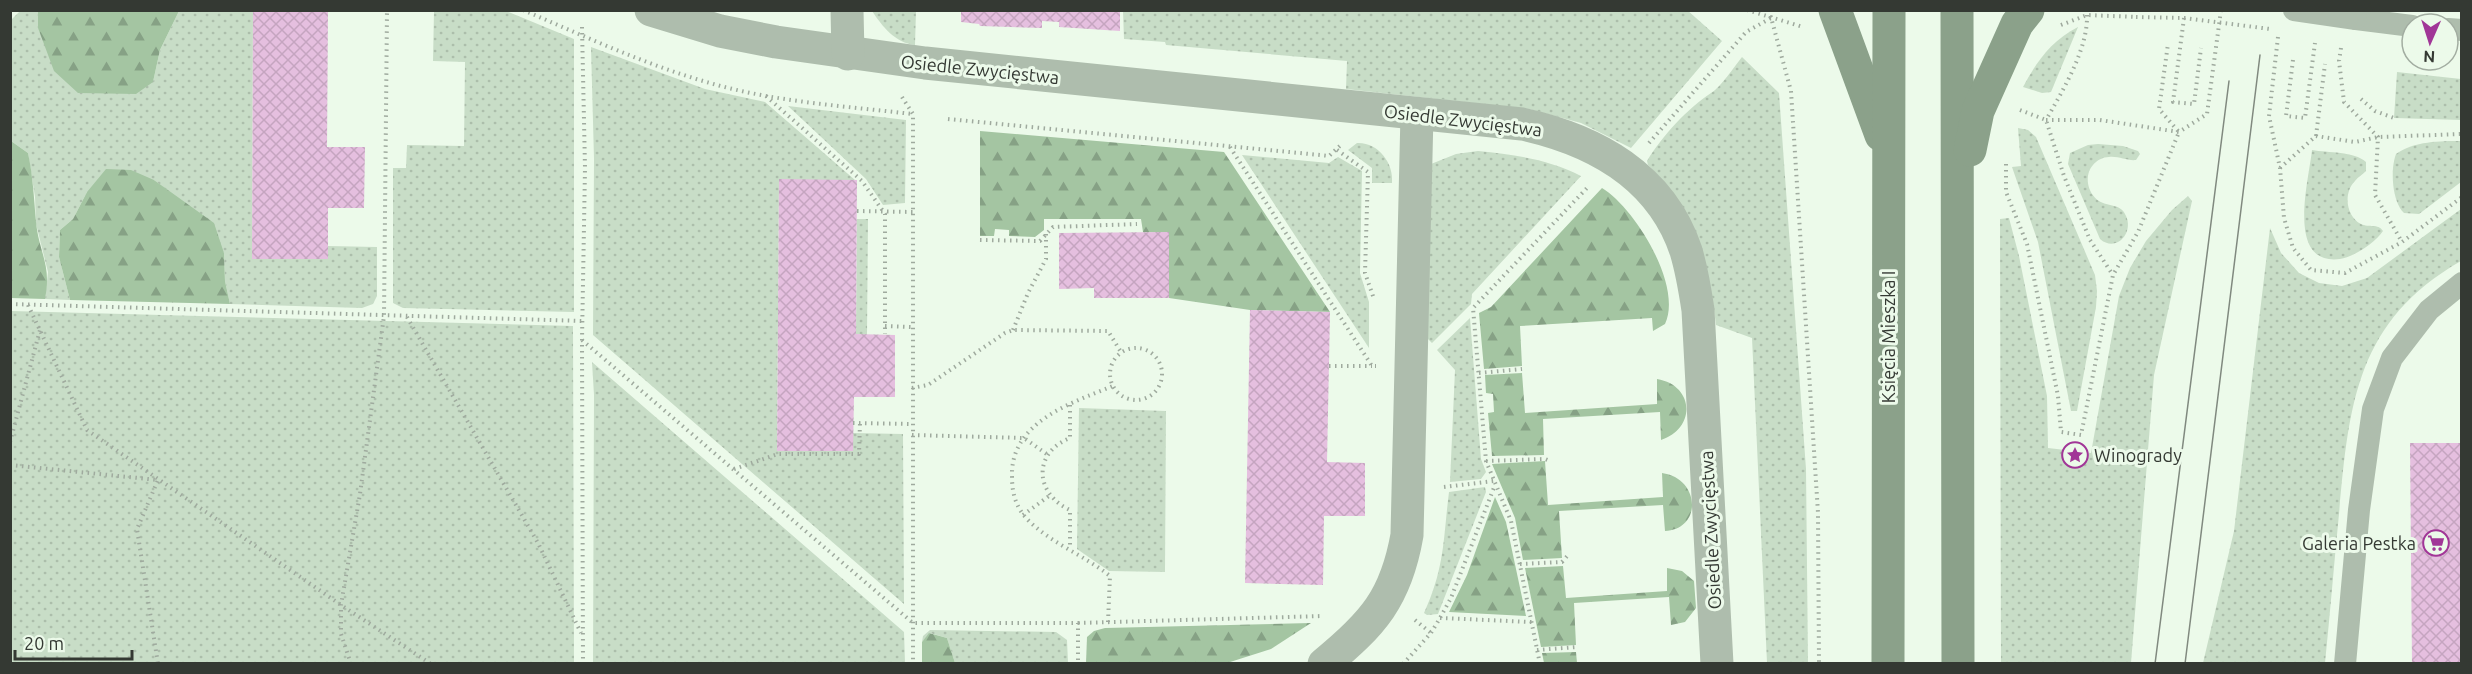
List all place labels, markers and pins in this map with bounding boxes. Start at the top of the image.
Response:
place icon: Winogrady [2060,440,2090,470]
place label: Winogrady [2094,445,2182,465]
supermarket icon: Galeria Pestka [2421,528,2451,558]
place label: Galeria Pestka [2302,533,2416,553]

